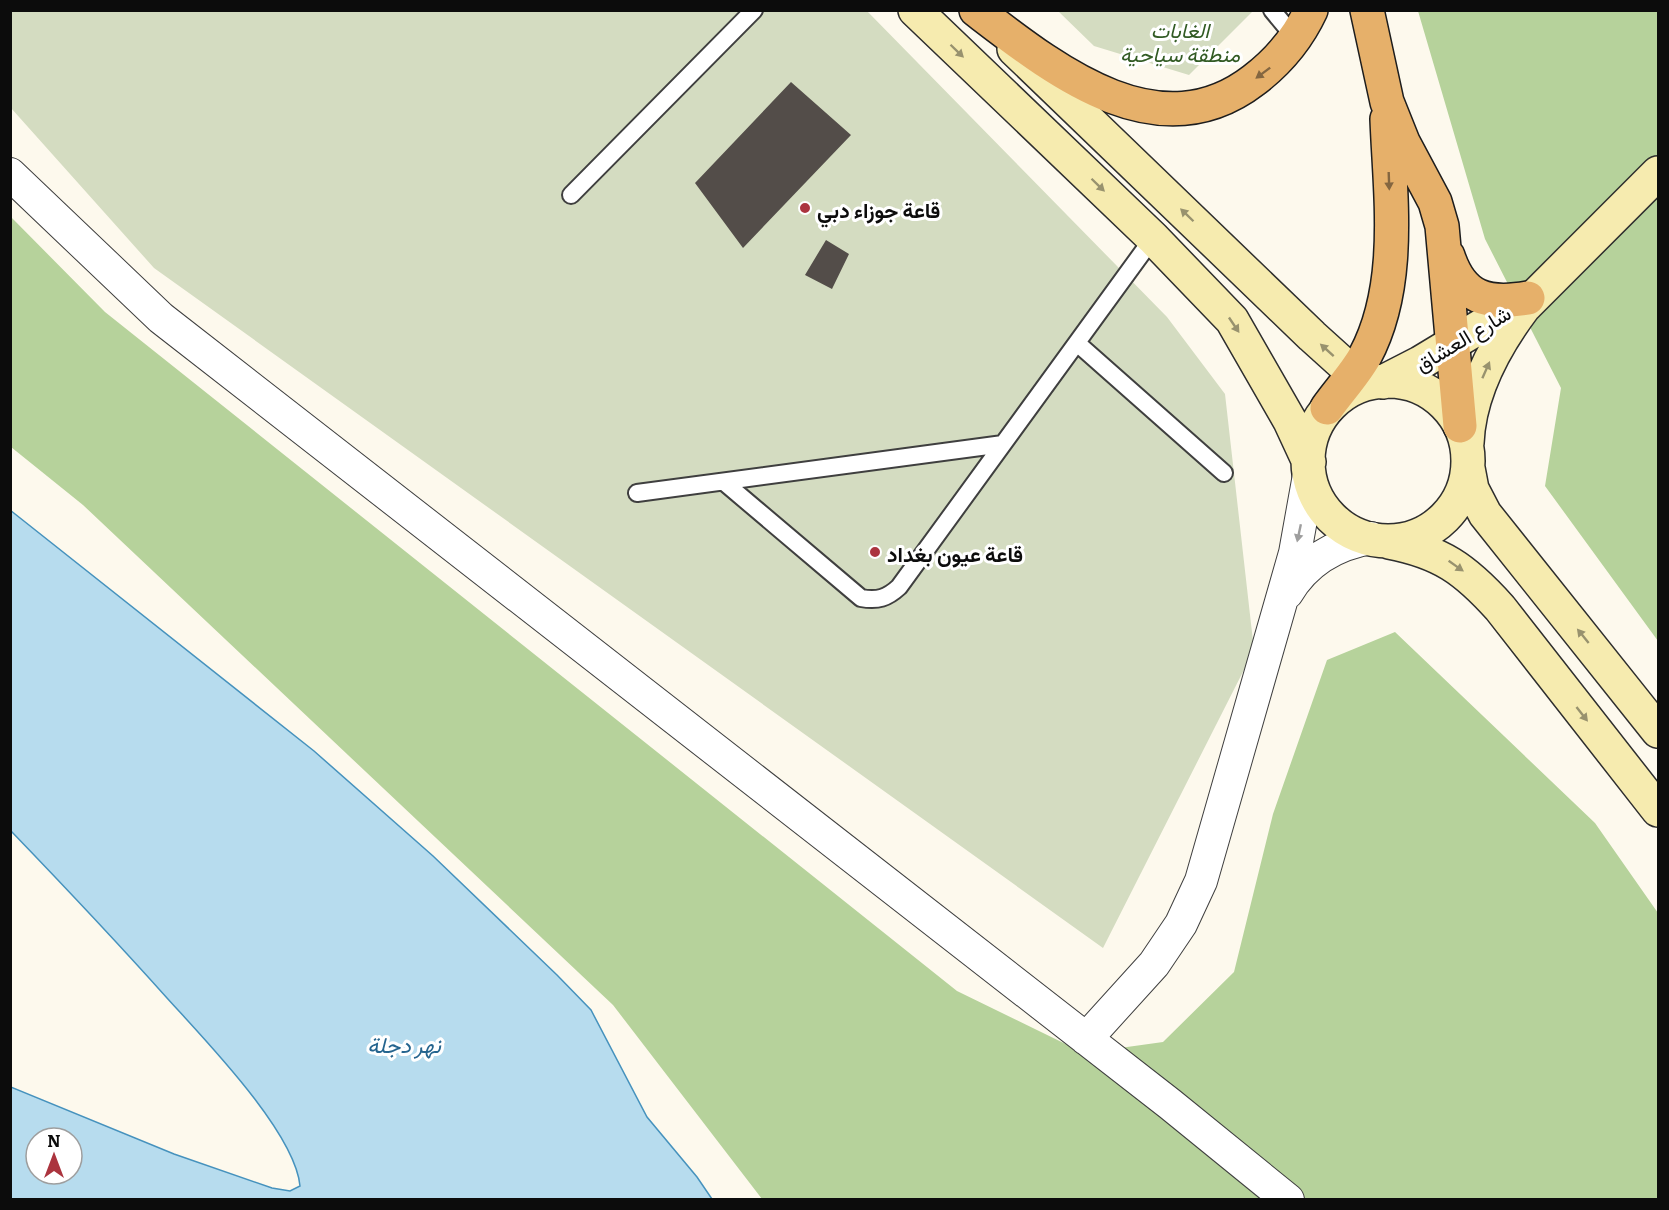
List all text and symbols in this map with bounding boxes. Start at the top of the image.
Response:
park label: الغابات منطقة سياحية [1120,13,1241,68]
one-way arrow [949,44,964,58]
one-way arrow [1256,67,1272,79]
one-way arrow [1385,172,1394,191]
one-way arrow [1091,178,1105,192]
place label: قاعة جوزاء دبي [817,193,940,228]
marker: قاعة جوزاء دبي [798,201,812,215]
one-way arrow [1180,209,1194,223]
street label: شارع العشاق [1408,296,1516,379]
one-way arrow [1228,317,1239,333]
one-way arrow [1320,343,1335,357]
one-way arrow [1481,360,1491,378]
one-way arrow [1294,524,1303,543]
place label: قاعة عيون بغداد [887,537,1023,568]
marker: قاعة عيون بغداد [868,545,882,559]
one-way arrow [1447,560,1463,572]
one-way arrow [1577,628,1589,643]
one-way arrow [1575,706,1587,721]
water label: نهر دجلة [367,1027,443,1060]
north arrow [24,1126,84,1186]
text: N [47,1128,61,1152]

